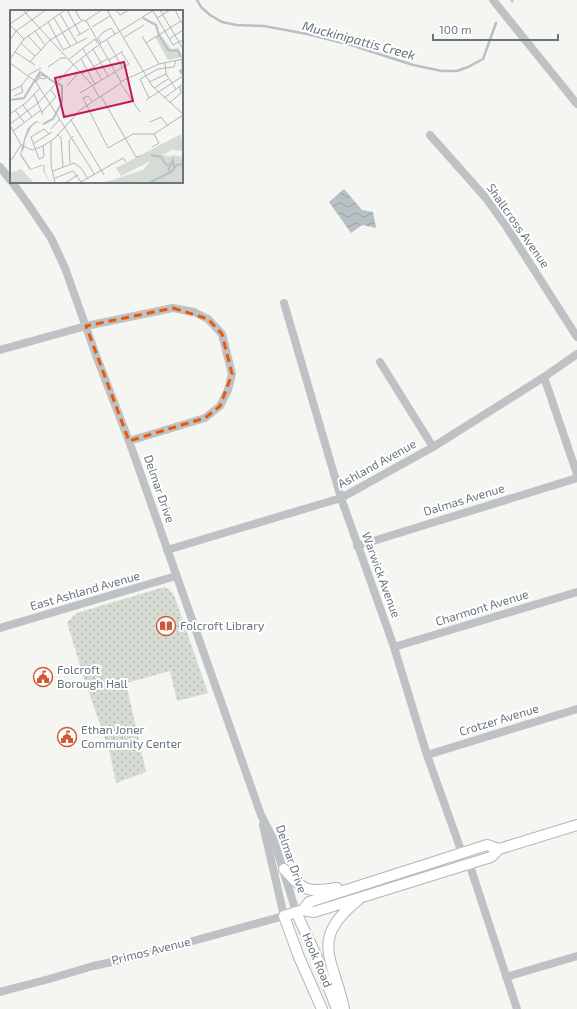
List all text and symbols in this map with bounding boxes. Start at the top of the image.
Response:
inset map [10,10,183,183]
scale bar [433,16,558,42]
water label: Muckinipattis Creek [301,17,417,63]
text: 100 m [439,22,471,36]
street label: Shallcross Avenue [485,181,553,270]
street label: Ashland Avenue [335,436,418,490]
street label: Delmar Drive [142,453,178,524]
street label: Dalmas Avenue [422,480,506,518]
street label: Warwick Avenue [360,530,404,619]
street label: East Ashland Avenue [28,568,141,612]
street label: Charmont Avenue [433,586,530,628]
library icon: Folcroft Library [155,615,177,637]
place label: Folcroft Library [180,618,265,632]
place label: Folcroft Borough Hall [57,662,128,690]
public building icon: Folcroft Borough Hall [32,666,54,688]
street label: Crotzer Avenue [457,700,540,738]
place label: Ethan Joner Community Center [81,722,182,750]
public building icon: Ethan Joner Community Center [56,726,78,748]
street label: Delmar Drive [274,823,310,894]
street label: Hook Road [300,930,336,989]
street label: Primos Avenue [110,933,192,967]

